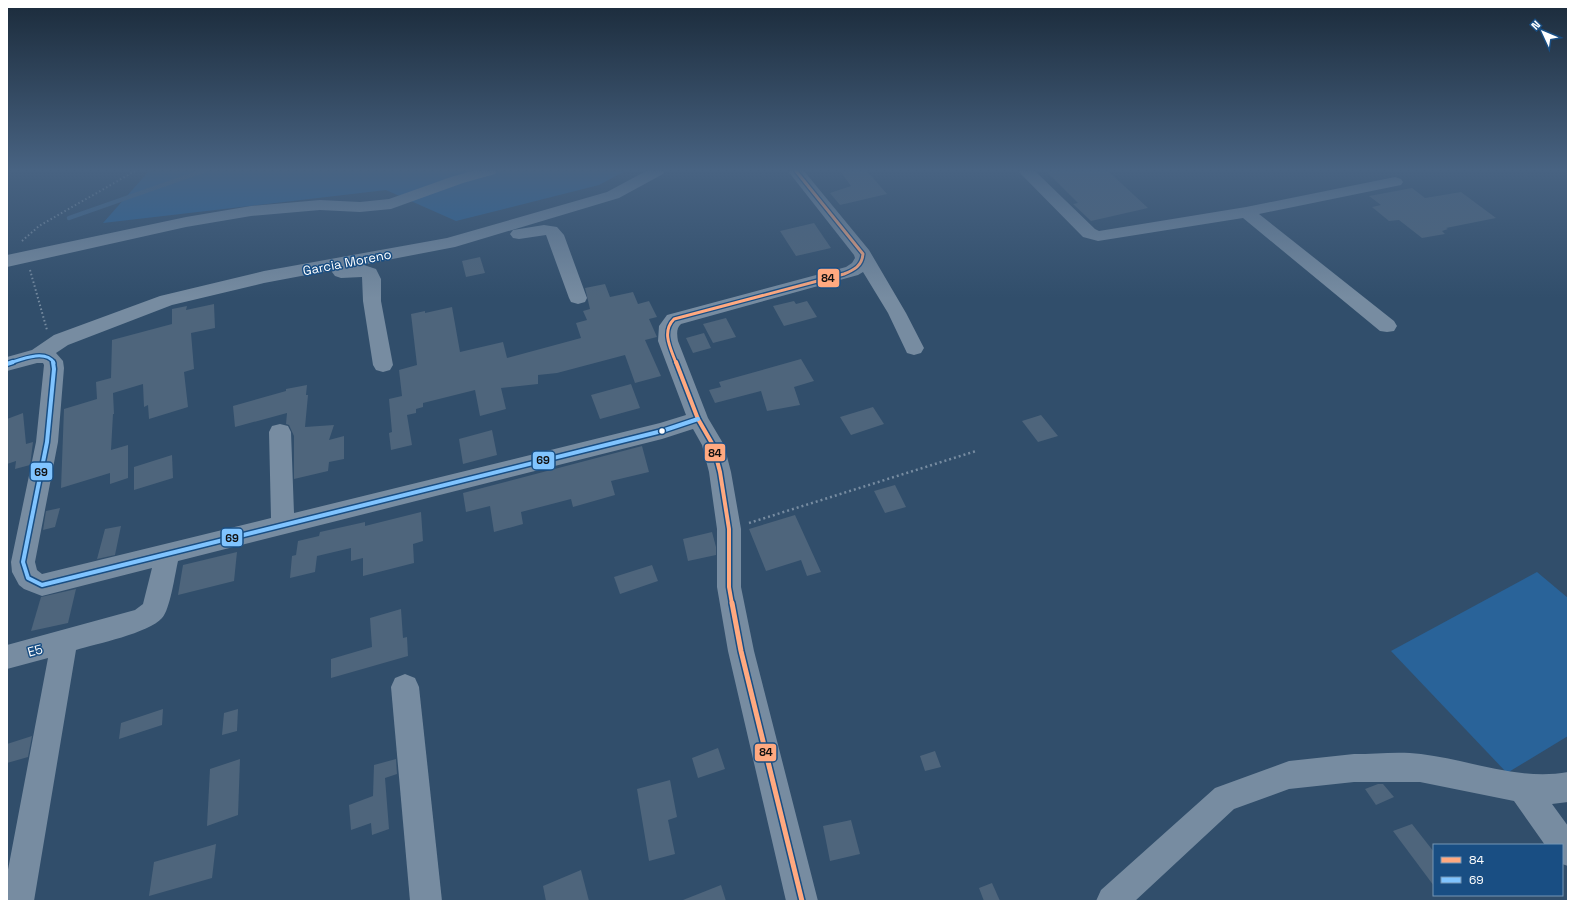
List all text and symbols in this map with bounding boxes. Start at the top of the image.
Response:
north arrow [1523,12,1563,52]
text: N [1528,18,1543,33]
street label: Garcia Moreno [301,246,393,279]
line badge: 84 [817,268,840,288]
text: 84 [821,271,835,285]
unlabelled marker [657,426,667,436]
line badge: 84 [704,443,726,462]
text: 84 [708,446,722,460]
line badge: 69 [532,451,555,470]
text: 69 [536,453,550,467]
line badge: 69 [30,462,53,481]
text: 69 [34,465,48,479]
line badge: 69 [221,528,243,547]
text: 69 [225,531,239,545]
street label: E5 [26,640,45,661]
line badge: 84 [754,743,777,762]
text: 84 [759,745,773,759]
legend [1433,844,1563,896]
text: 84 [1469,852,1484,868]
text: 69 [1469,872,1484,888]

